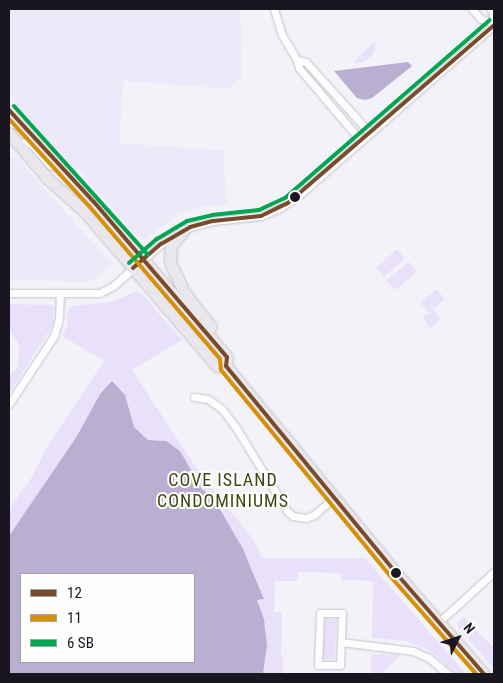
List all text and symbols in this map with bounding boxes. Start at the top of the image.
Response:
unlabelled marker [290,192,300,202]
district label: COVE ISLAND CONDOMINIUMS [155,470,291,512]
unlabelled marker [391,568,401,578]
legend [20,573,195,663]
text: 12 [67,584,82,602]
text: 11 [67,609,82,627]
north arrow [433,613,483,663]
text: N [460,620,478,637]
text: 6 SB [67,634,94,652]

